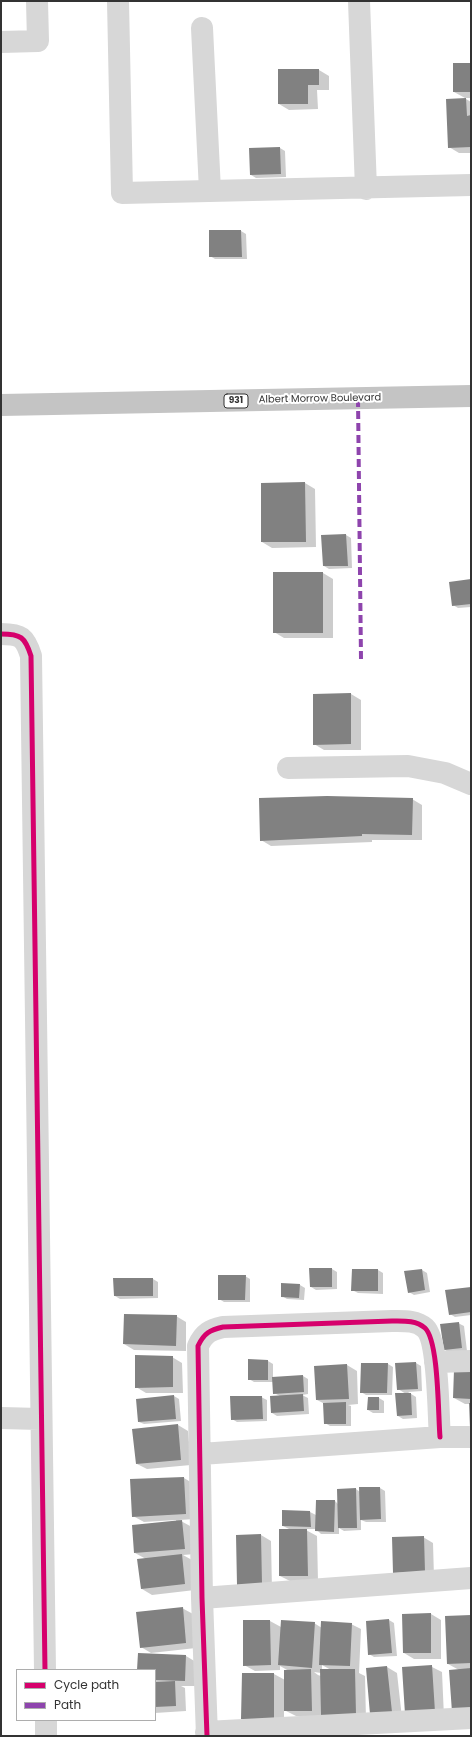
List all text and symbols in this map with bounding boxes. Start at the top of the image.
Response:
street label: Albert Morrow Boulevard [259,392,381,406]
road number: 931 [224,394,248,408]
legend [16,1669,156,1721]
text: Cycle path [54,1676,119,1693]
text: Path [54,1696,81,1713]

